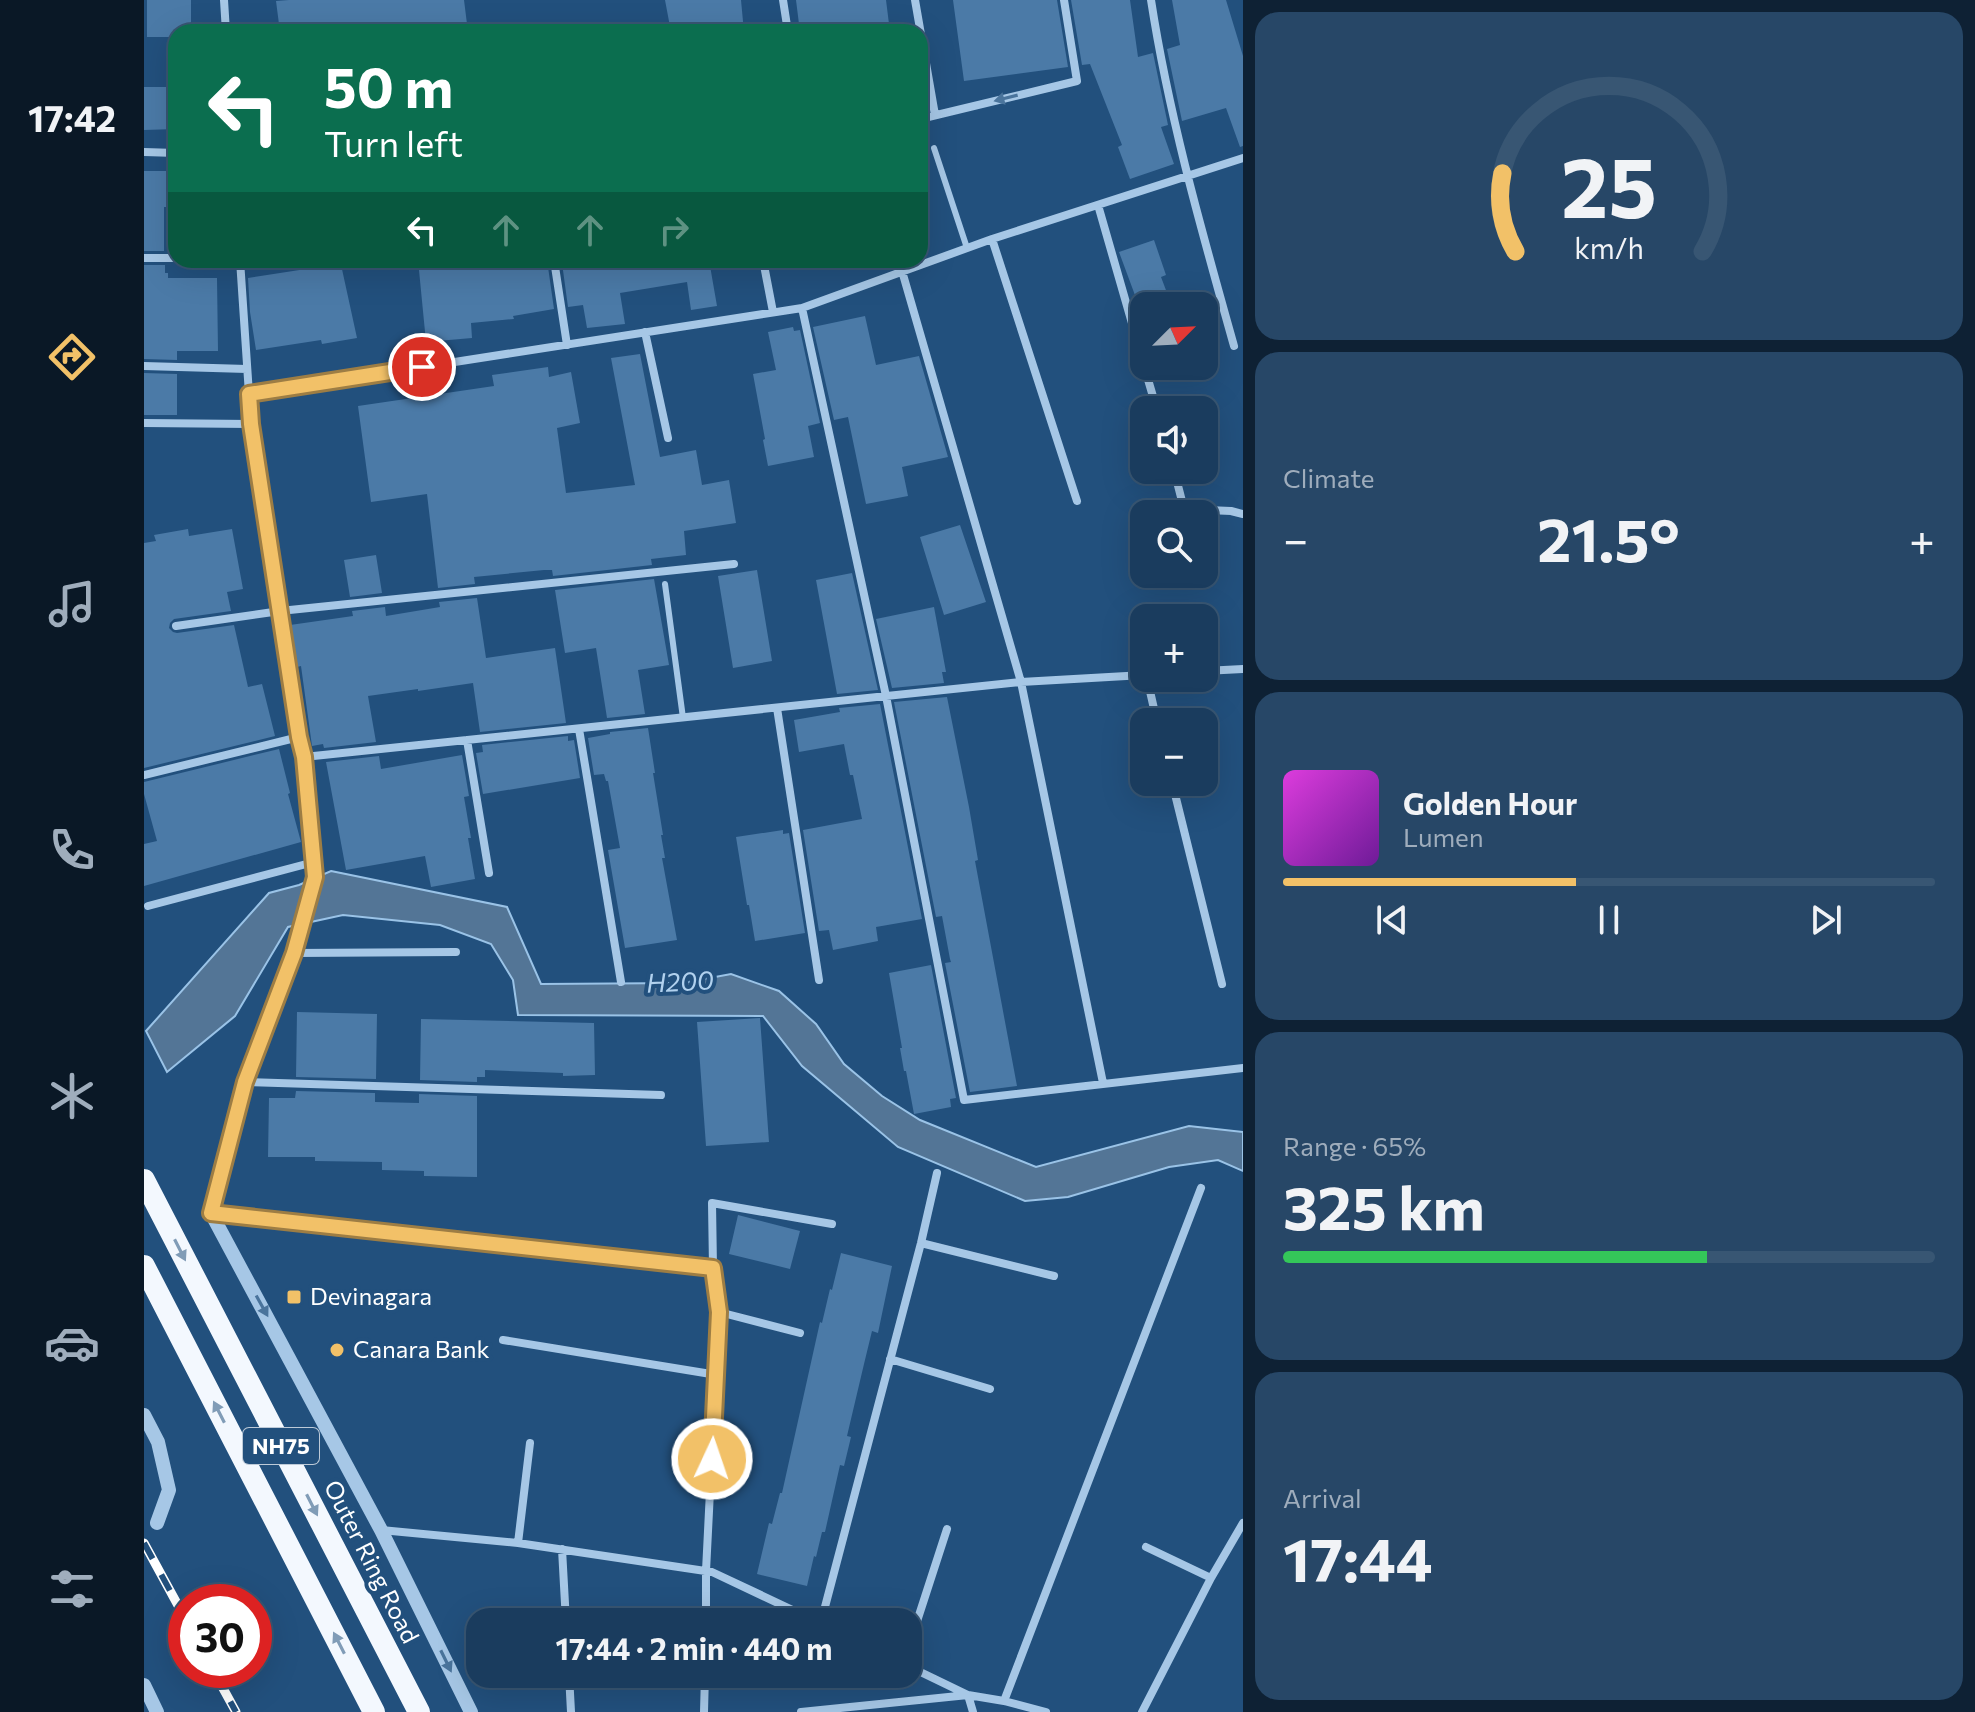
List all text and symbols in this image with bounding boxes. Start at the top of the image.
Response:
text: 50 m [324,51,453,120]
icon: left [192,56,296,160]
one-way arrow [993,92,1018,105]
text: 17:42 [28,95,116,139]
text: Turn left [324,120,463,164]
text: 25 [1561,133,1657,235]
icon: left [400,208,444,252]
icon: ahead [484,208,528,252]
icon: ahead [568,208,612,252]
icon: right [652,208,696,252]
text: km/h [1574,230,1644,265]
north arrow [1130,292,1218,380]
map controls [1130,292,1218,796]
icon: directions [44,329,100,385]
pin [388,333,456,401]
icon: arrive [400,345,444,389]
button: sound [1130,396,1218,484]
text: Climate [1283,462,1375,493]
button: search [1130,500,1218,588]
text: 21.5° [1537,501,1680,574]
text: − [1283,511,1308,565]
text: + [1909,511,1935,565]
icon: music [44,576,100,632]
button: + [1130,604,1218,692]
button: − [1130,708,1218,796]
text: Golden Hour [1403,784,1577,821]
text: Lumen [1403,821,1484,852]
icon: phone [44,822,100,878]
icon: previous [1370,898,1414,942]
icon: pause [1587,898,1631,942]
icon: next [1804,898,1848,942]
water label: H200 [645,963,715,998]
icon: climate [44,1068,100,1124]
text: Range · 65% [1283,1130,1426,1161]
text: 325 km [1283,1169,1485,1242]
one-way arrow [173,1238,186,1261]
place label: Devinagara [310,1281,432,1310]
marker: Devinagara [285,1288,303,1306]
one-way arrow [255,1295,268,1318]
icon: car [44,1315,100,1371]
place label: Canara Bank [353,1334,490,1363]
marker: Canara Bank [328,1341,346,1359]
one-way arrow [213,1400,226,1423]
position arrow [670,1417,754,1501]
road number: NH75 [243,1428,319,1464]
street label: Outer Ring Road [319,1475,426,1648]
text: Arrival [1283,1482,1362,1513]
one-way arrow [306,1494,319,1517]
text: 17:44 [1283,1521,1433,1594]
icon: filters [44,1561,100,1617]
speed limit sign: 30 [168,1584,272,1688]
text: 17:44 · 2 min · 440 m [556,1629,832,1666]
one-way arrow [332,1631,345,1654]
one-way arrow [439,1650,453,1673]

